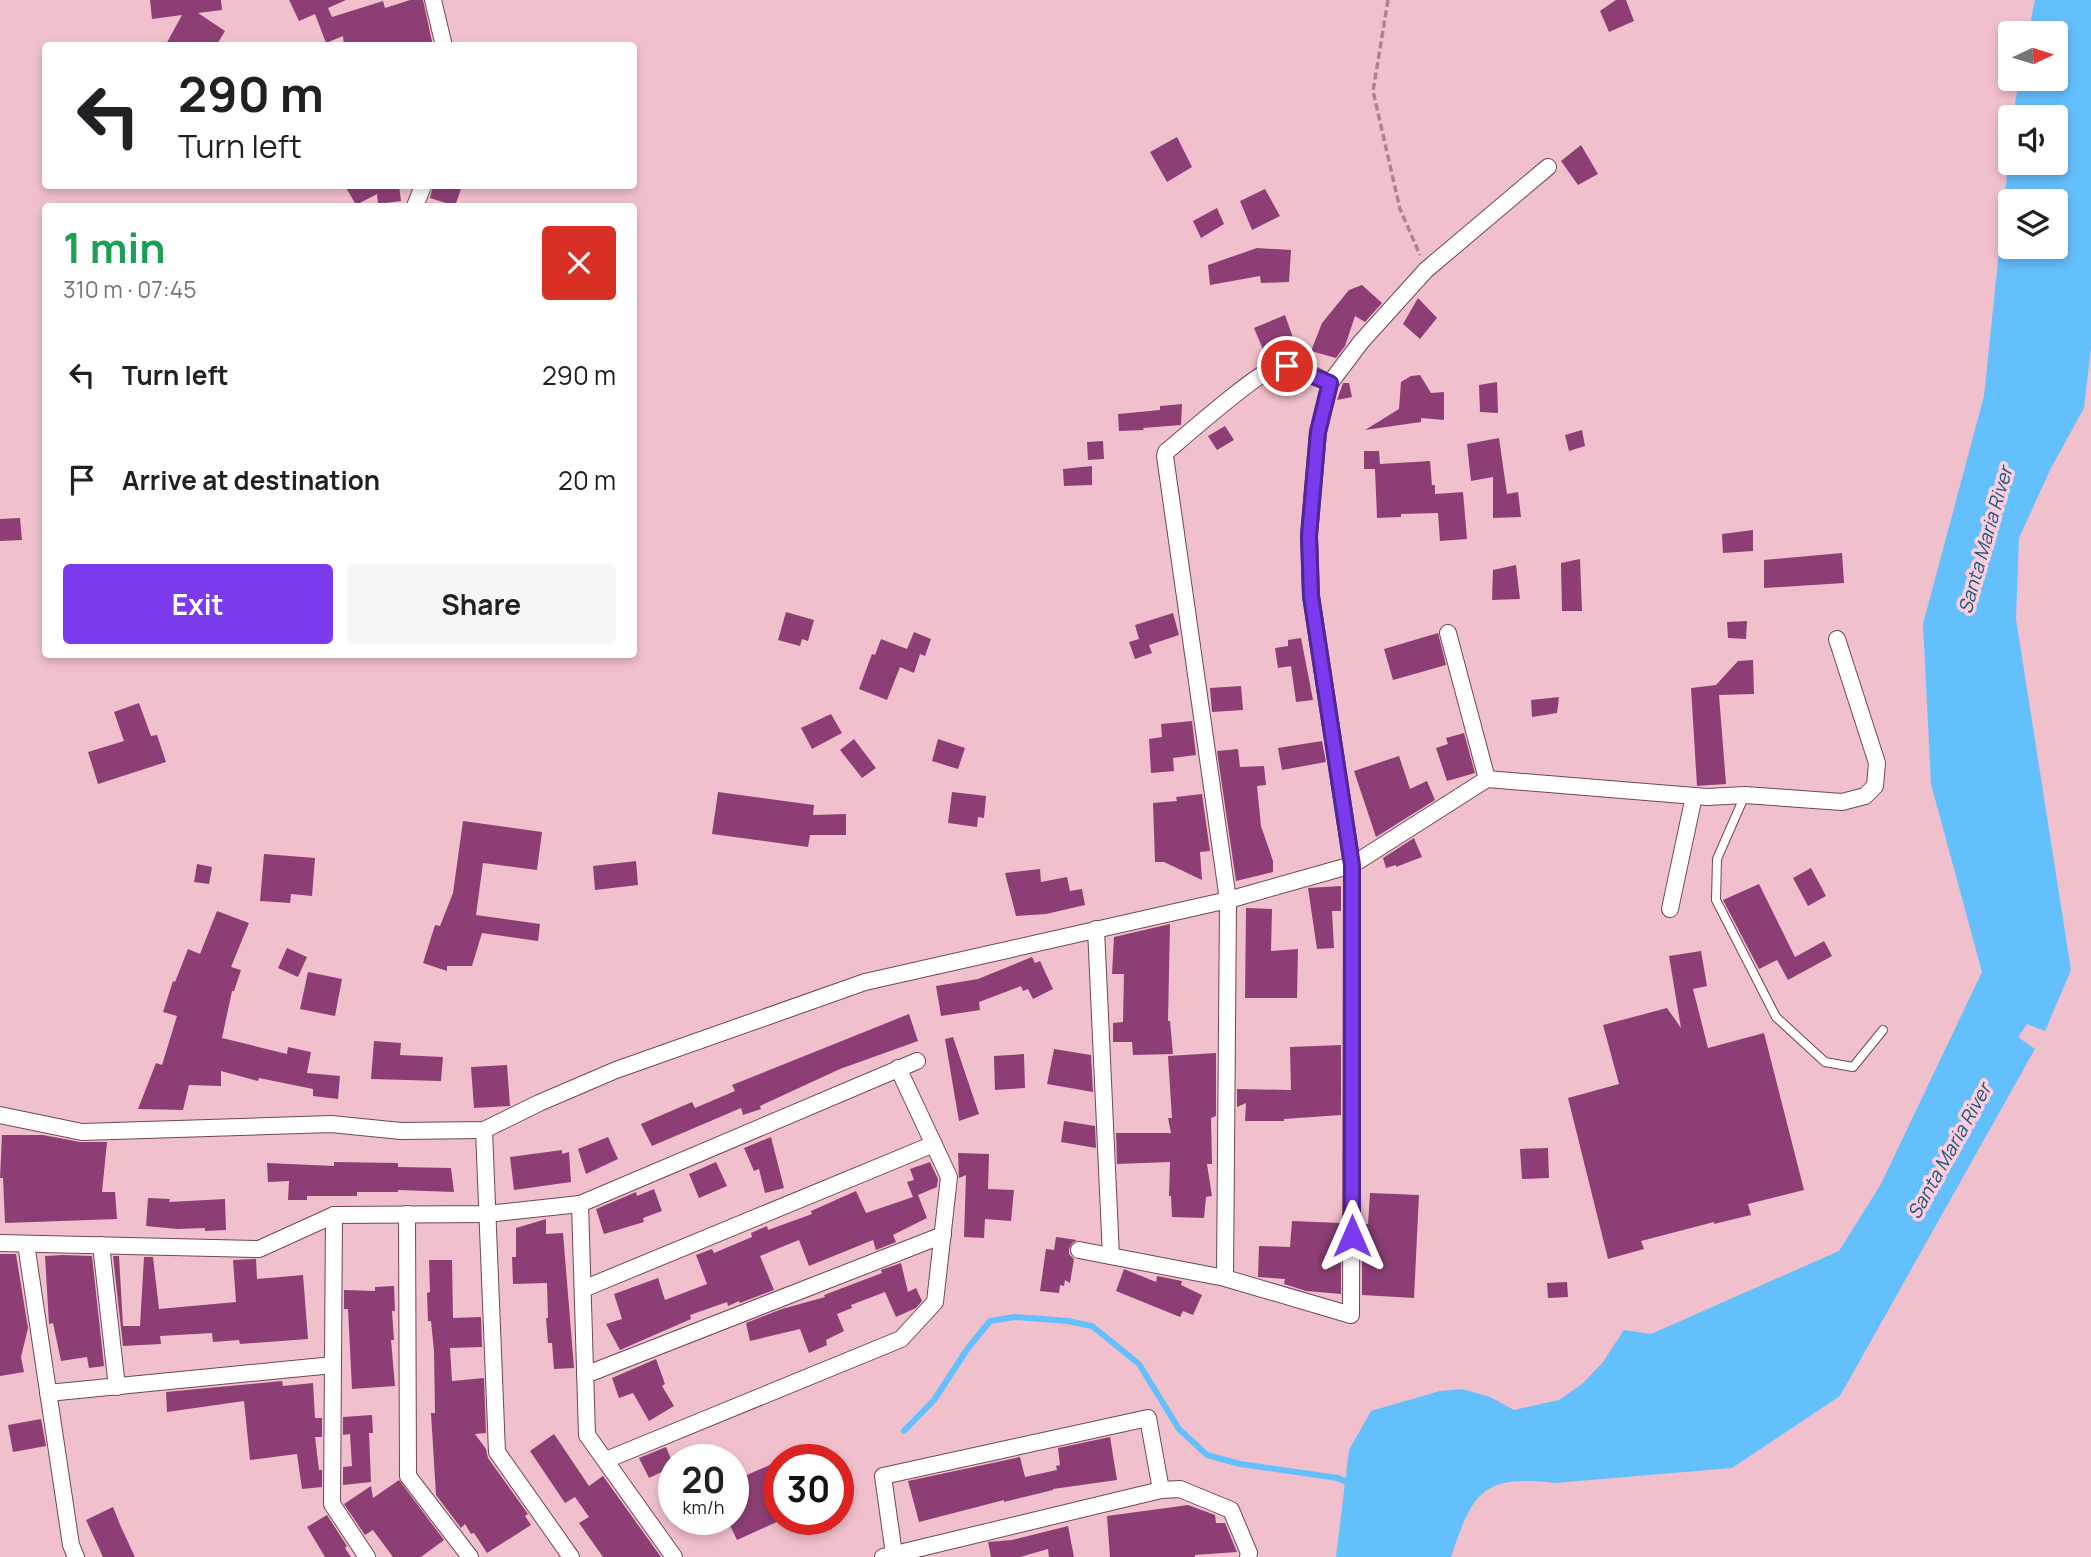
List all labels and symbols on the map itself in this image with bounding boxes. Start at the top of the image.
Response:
north arrow [1998,21,2068,91]
pin [1257,336,1317,396]
water label: Santa Maria River [1952,462,2019,616]
water label: Santa Maria River [1901,1077,1998,1223]
position arrow [1315,1199,1389,1273]
speed limit sign: 30 [763,1444,854,1535]

